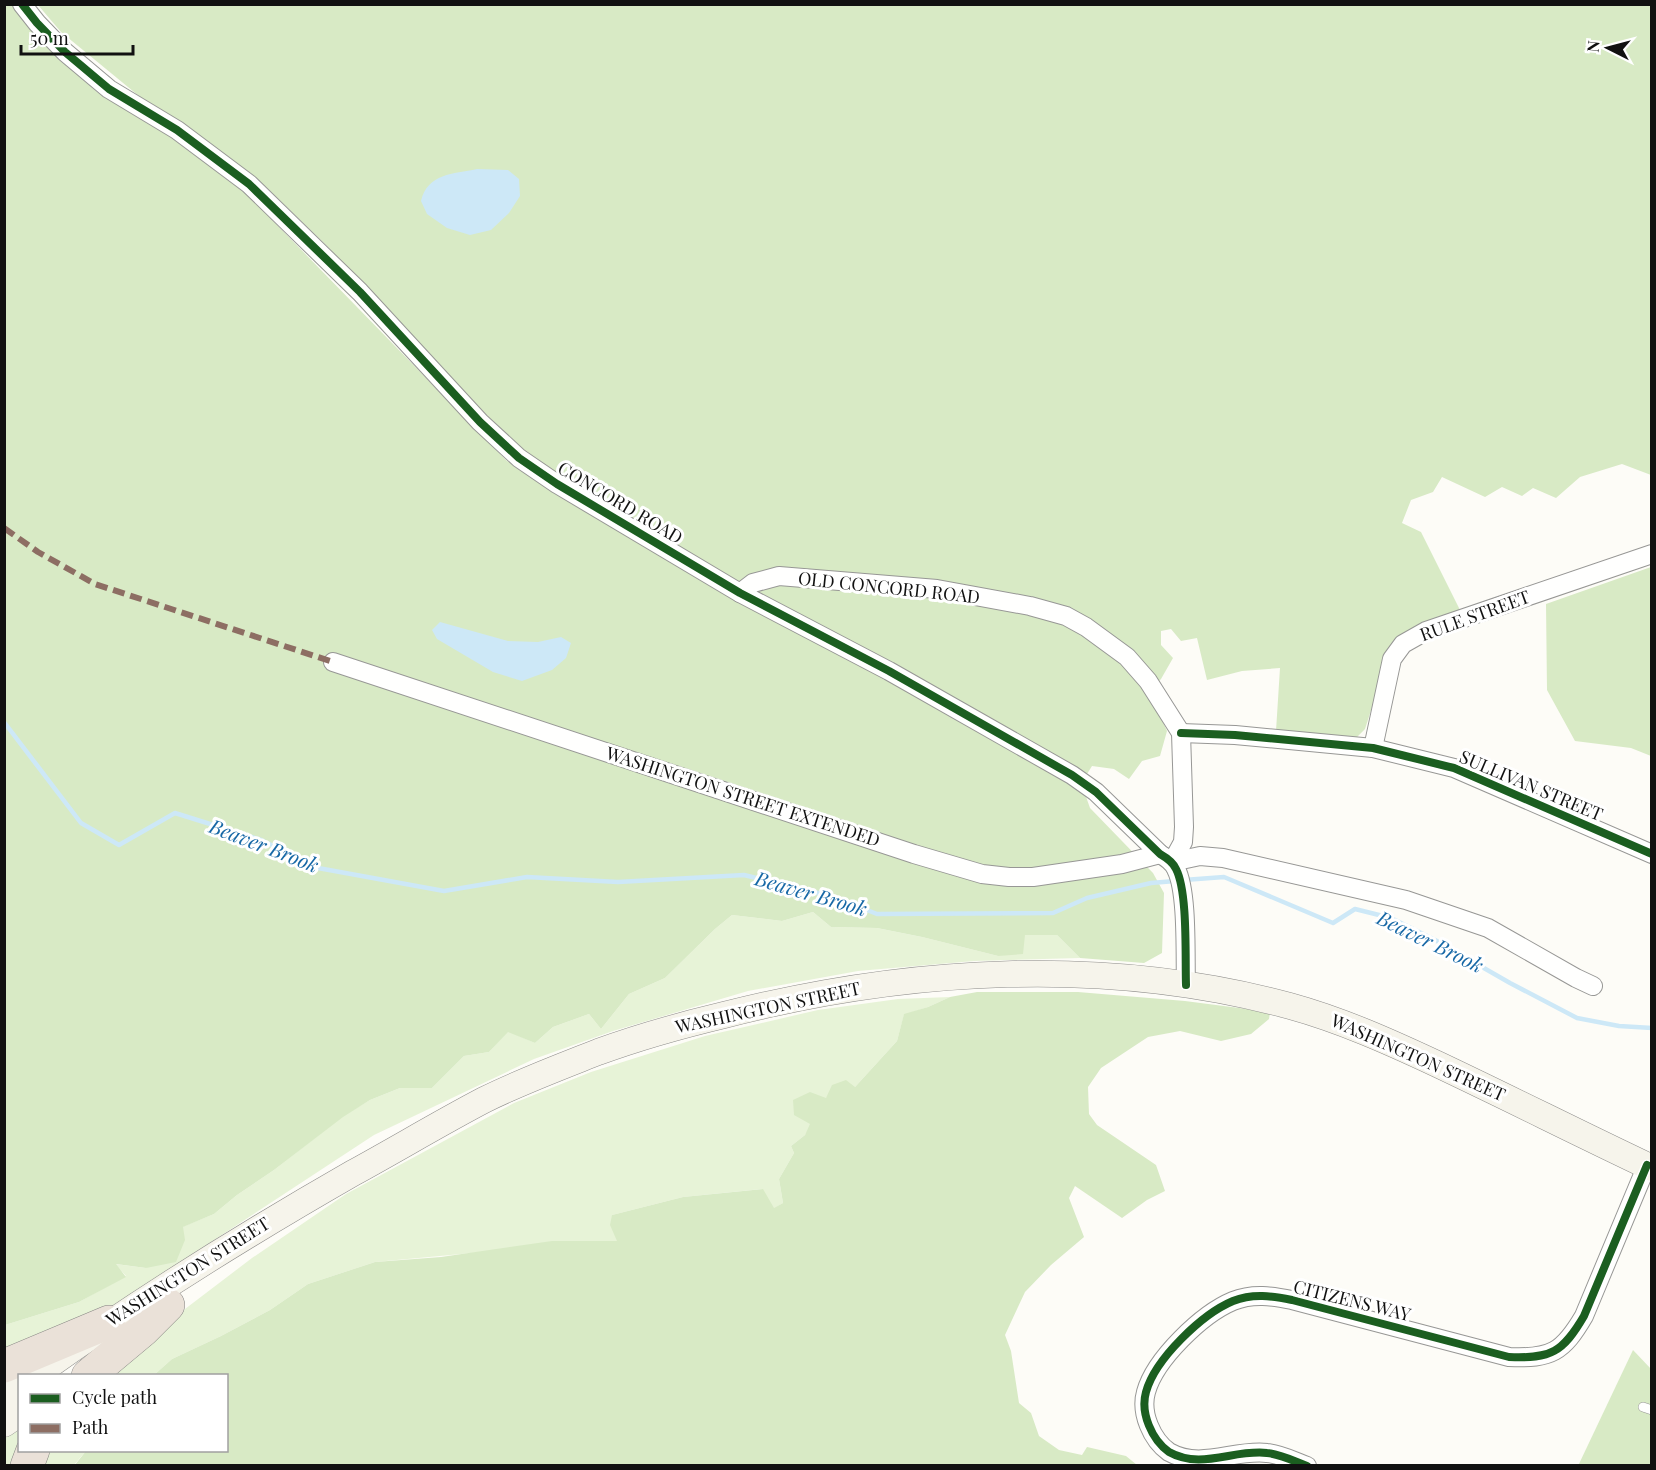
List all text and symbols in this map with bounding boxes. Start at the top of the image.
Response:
scale bar [21,18,134,56]
north arrow [1578,18,1638,78]
text: 50 m [30,26,69,50]
text: N [1582,39,1604,53]
street label: CONCORD ROAD [554,455,687,549]
street label: OLD CONCORD ROAD [797,566,981,608]
street label: RULE STREET [1416,584,1533,646]
street label: WASHINGTON STREET EXTENDED [602,740,883,852]
street label: SULLIVAN STREET [1456,744,1607,826]
water label: Beaver Brook [205,811,323,878]
water label: Beaver Brook [751,863,870,921]
water label: Beaver Brook [1372,903,1488,978]
street label: WASHINGTON STREET [672,976,862,1039]
street label: WASHINGTON STREET [1327,1007,1509,1106]
street label: WASHINGTON STREET [100,1211,274,1332]
street label: CITIZENS WAY [1291,1274,1414,1326]
legend [18,1374,228,1452]
text: Cycle path [72,1385,157,1409]
text: Path [72,1415,109,1439]

